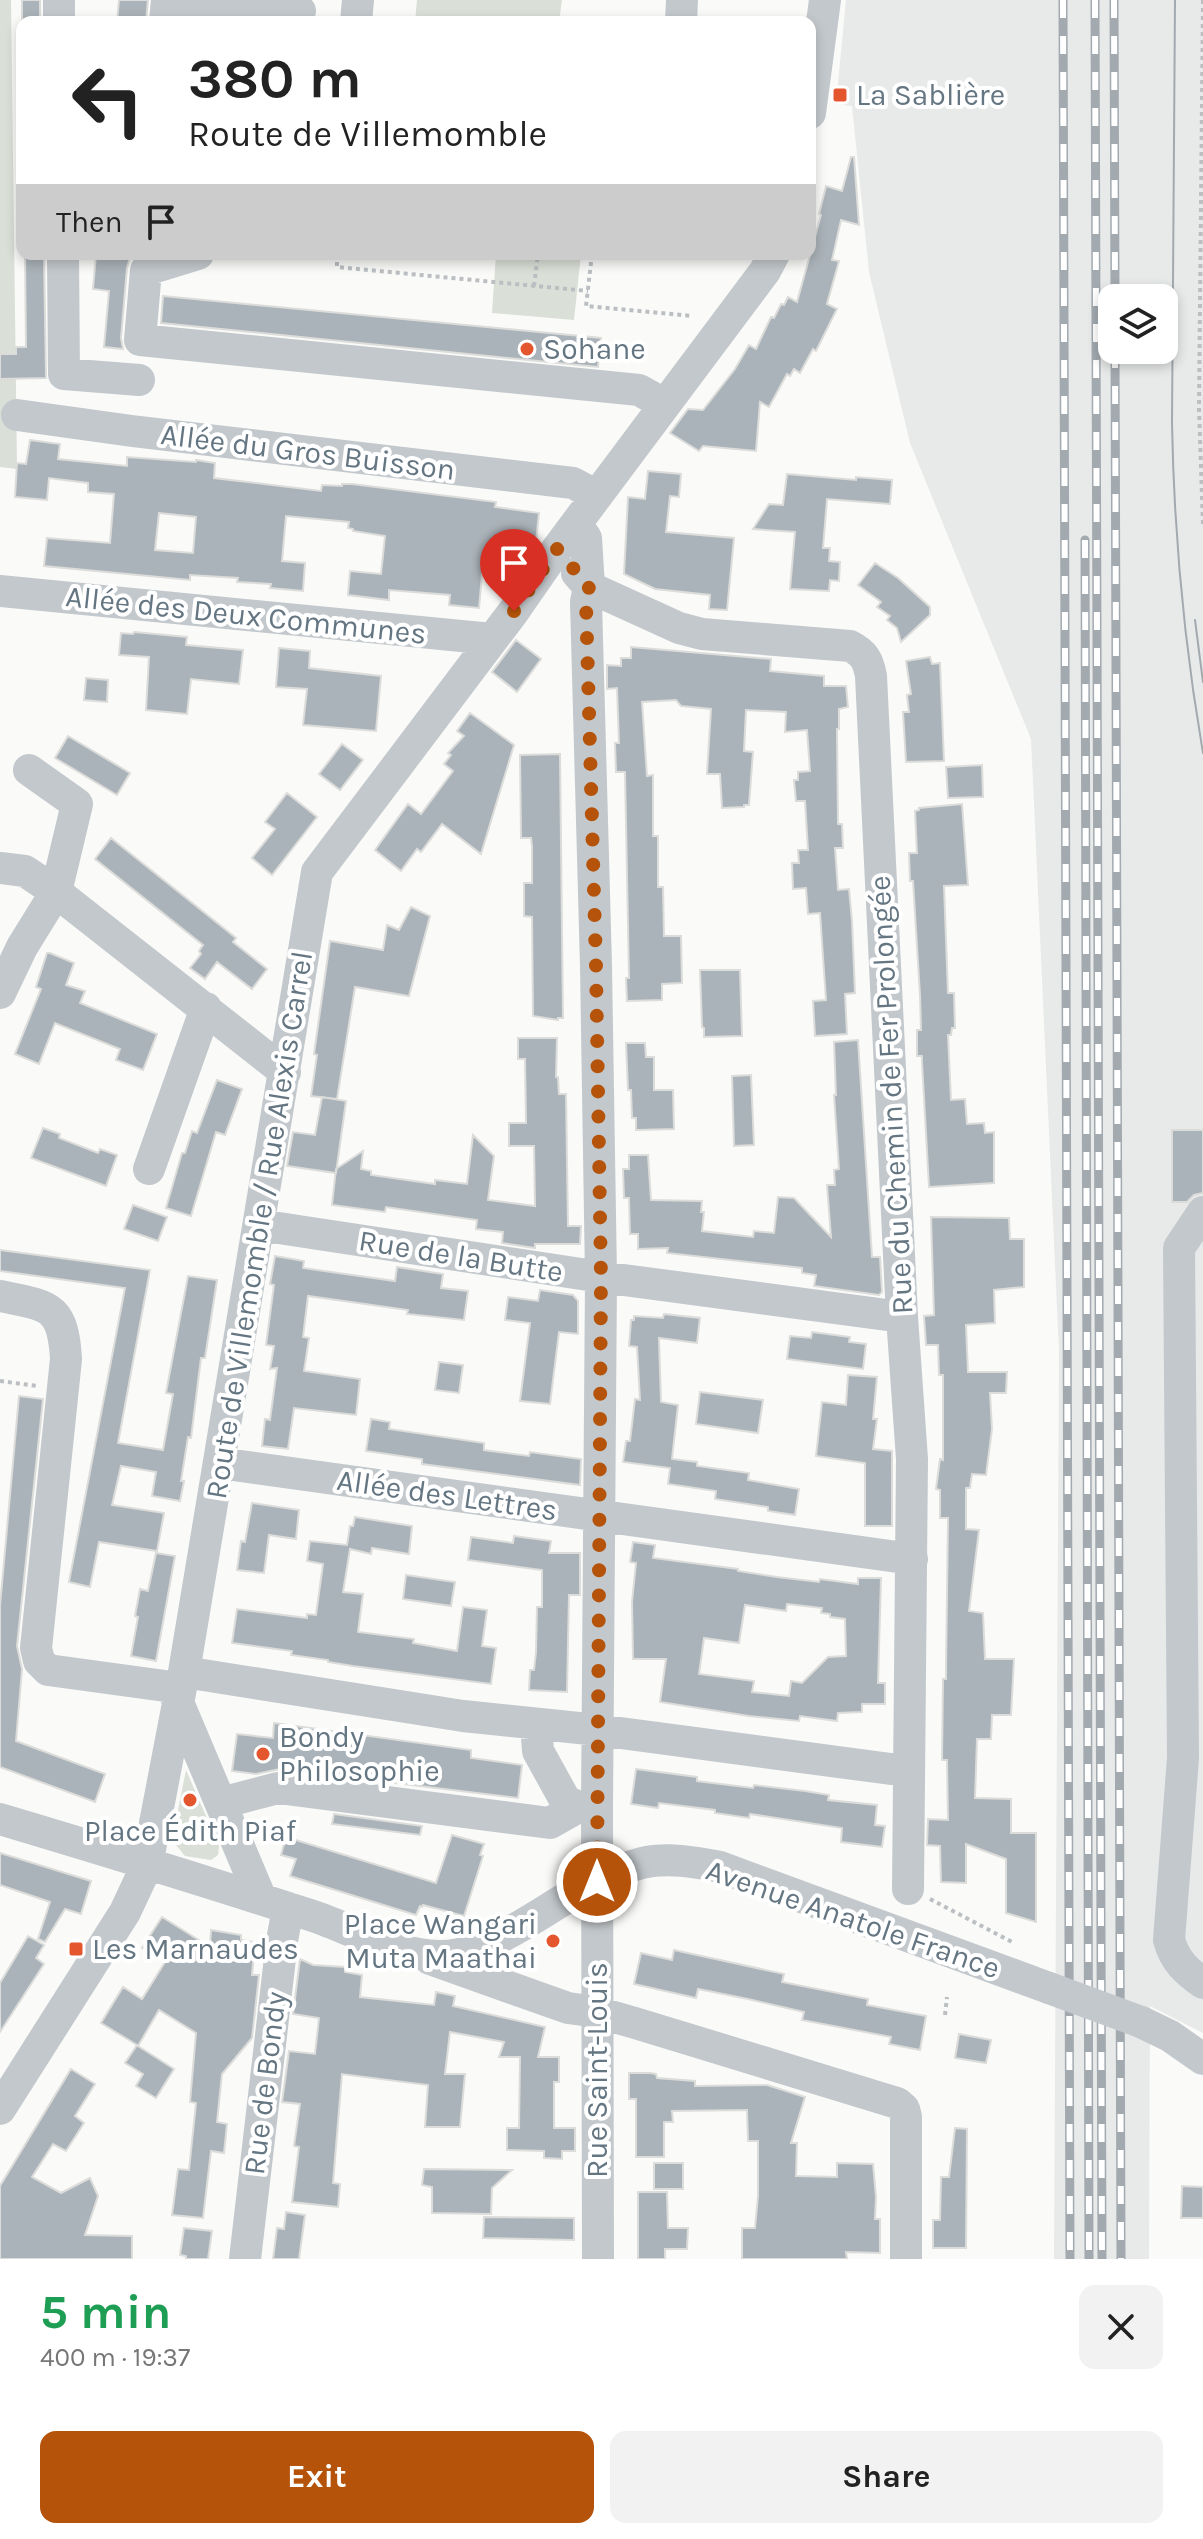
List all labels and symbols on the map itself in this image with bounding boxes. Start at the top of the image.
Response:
place label: La Sablière [856,77,1005,113]
marker: La Sablière [831,86,849,104]
place label: Sohane [543,331,646,367]
marker: Sohane [518,340,536,358]
street label: Allée du Gros Buisson [159,416,457,488]
pin [480,529,548,611]
street label: Allée des Deux Communes [64,578,428,652]
street label: Rue du Chemin de Fer Prolongée [862,875,920,1315]
street label: Route de Villemomble / Rue Alexis Carrel [198,949,320,1501]
street label: Rue de la Butte [356,1222,566,1290]
street label: Allée des Lettres [335,1462,559,1528]
place label: Bondy Philosophie [279,1719,440,1789]
marker: Bondy Philosophie [254,1745,272,1763]
marker: Place Édith Piaf [181,1791,199,1809]
place label: Place Édith Piaf [84,1813,297,1849]
position arrow [555,1840,639,1924]
street label: Avenue Anatole France [701,1852,1005,1986]
place label: Place Wangari Muta Maathai [344,1906,537,1976]
place label: Les Marnaudes [92,1931,299,1967]
marker: Place Wangari Muta Maathai [544,1932,562,1950]
marker: Les Marnaudes [67,1940,85,1958]
street label: Rue Saint-Louis [579,1962,615,2178]
street label: Rue de Bondy [236,1989,294,2177]

